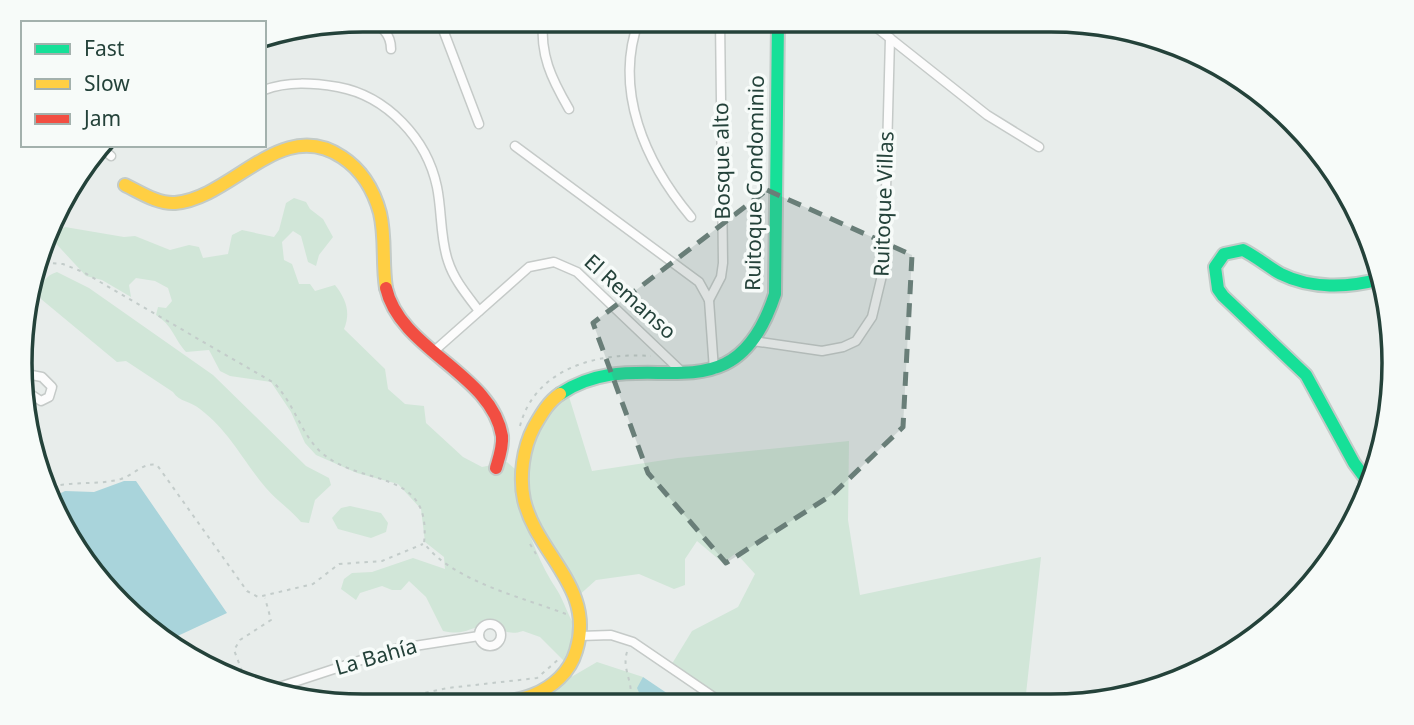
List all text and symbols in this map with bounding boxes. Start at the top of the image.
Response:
legend [21,21,266,147]
text: Fast [84,34,125,62]
text: Slow [84,69,130,97]
street label: Ruitoque Condominio [738,75,770,291]
street label: Bosque alto [706,102,736,220]
text: Jam [82,104,121,132]
street label: Ruitoque Villas [866,131,900,277]
street label: El Remanso [579,248,683,345]
street label: La Bahía [332,631,420,681]

